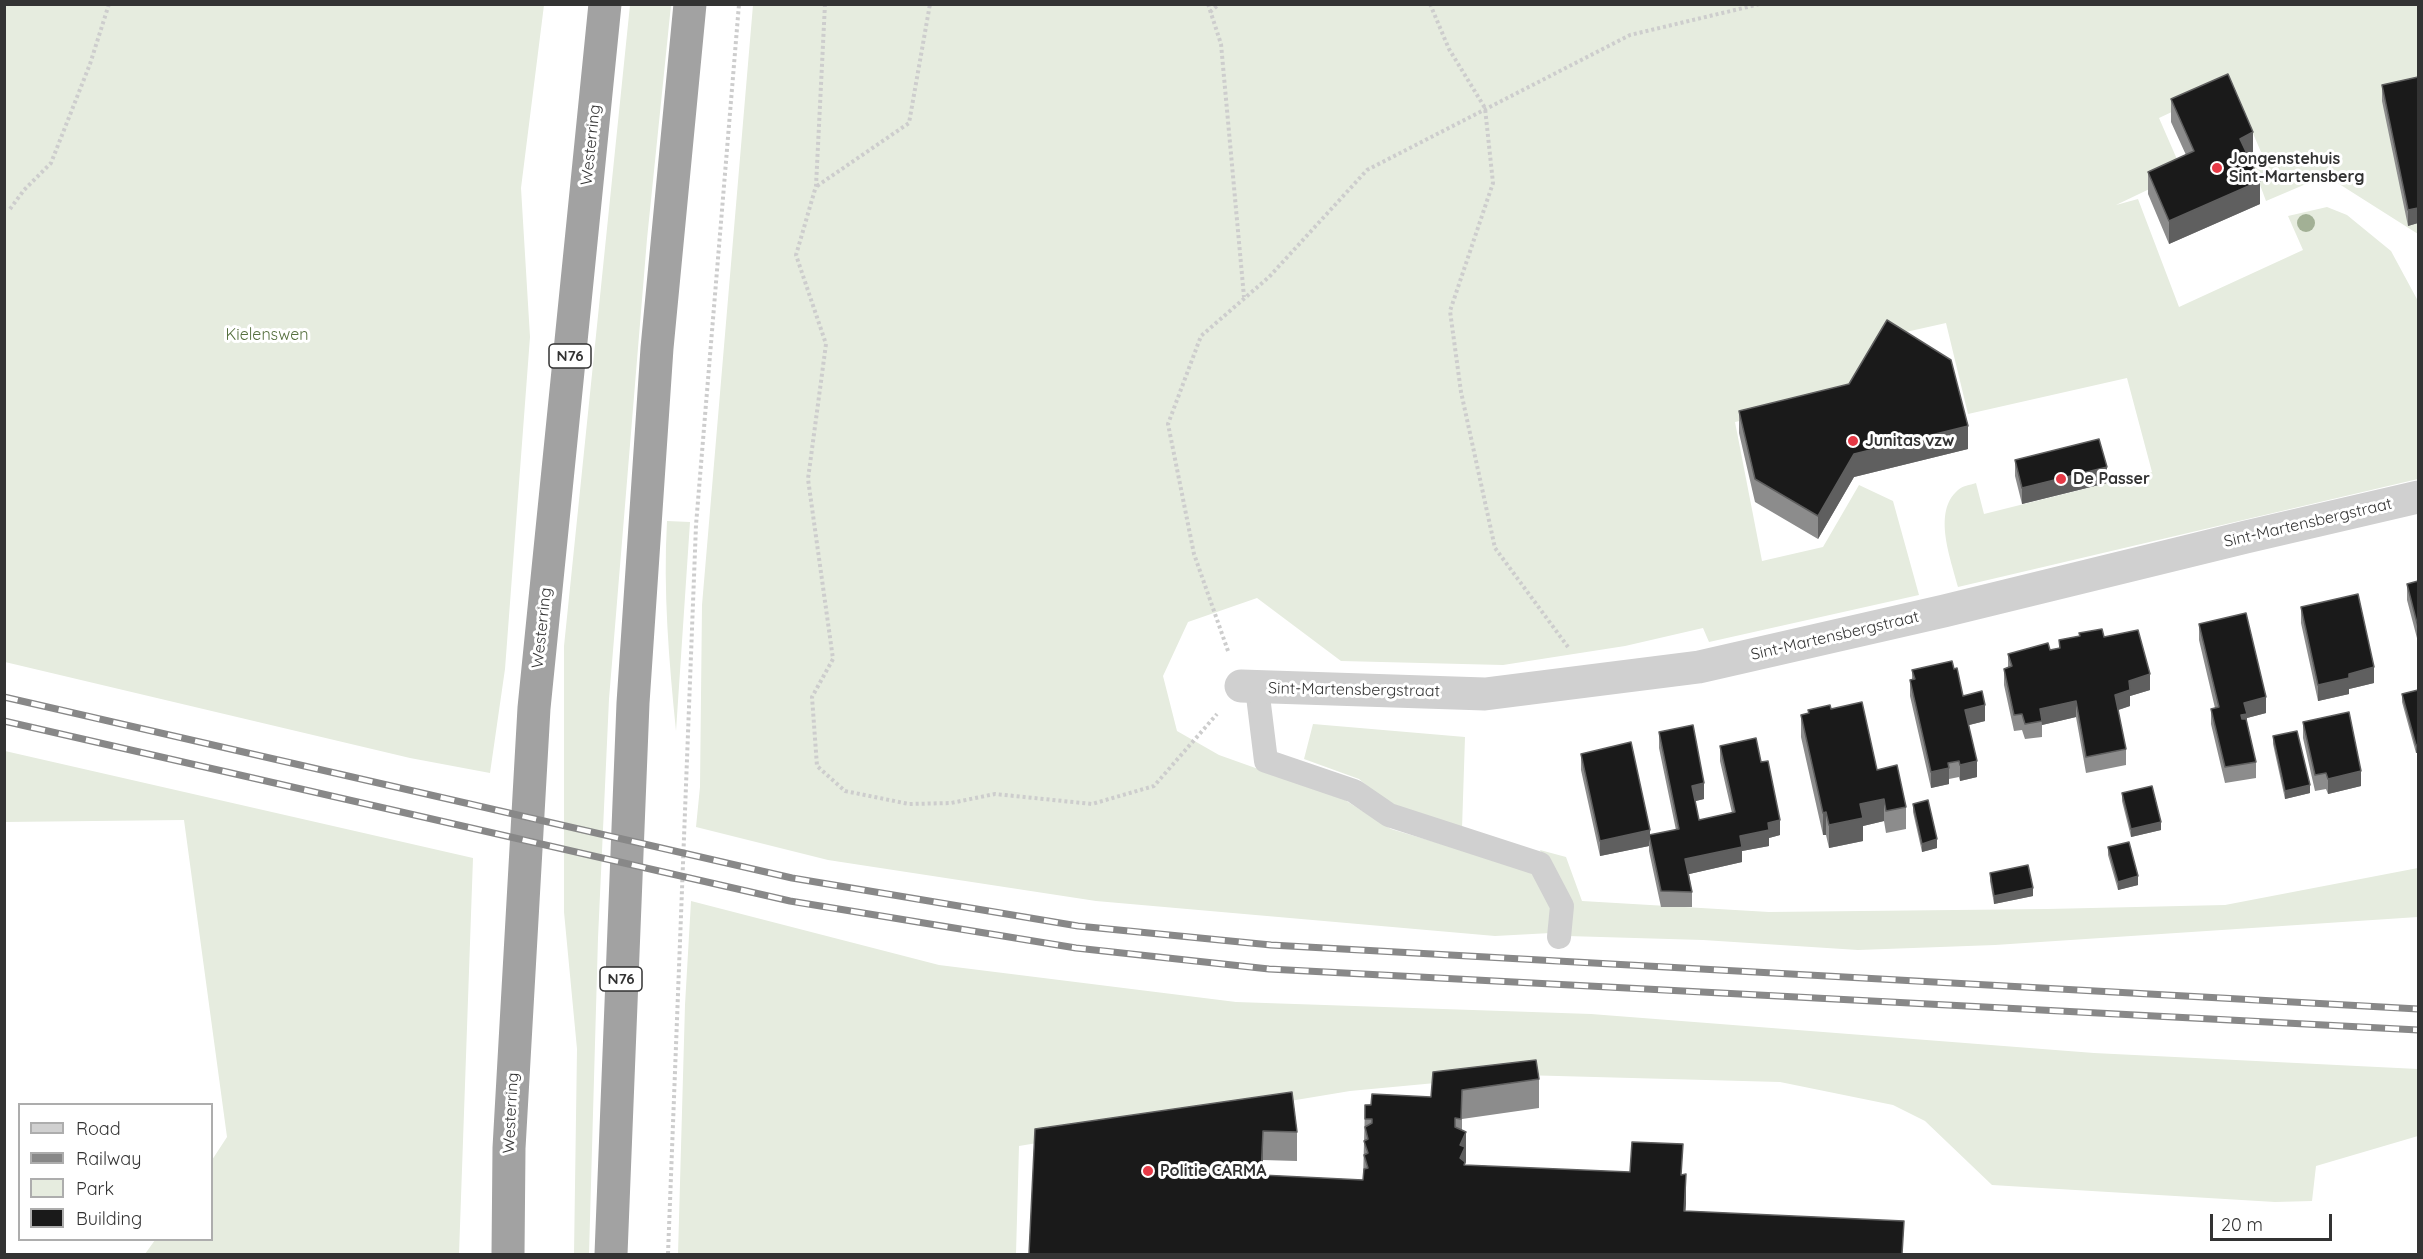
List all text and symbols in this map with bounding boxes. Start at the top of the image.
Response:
street label: Westerring [577,104,605,186]
place label: Jongenstehuis Sint-Martensberg [2229,149,2364,187]
marker: Jongenstehuis Sint-Martensberg [2210,161,2224,175]
park label: Kielenswen [226,325,308,345]
road number: N76 [549,344,591,368]
place label: Junitas vzw [1865,431,1954,451]
marker: Junitas vzw [1846,434,1860,448]
place label: De Passer [2073,469,2150,489]
marker: De Passer [2054,472,2068,486]
street label: Sint-Martensbergstraat [2222,494,2394,552]
street label: Westerring [528,587,556,669]
street label: Sint-Martensbergstraat [1749,607,1921,665]
street label: Sint-Martensbergstraat [1268,679,1440,701]
road number: N76 [600,967,642,991]
street label: Westerring [499,1072,523,1154]
legend [18,1103,213,1241]
text: Road [76,1117,121,1140]
text: Railway [76,1147,142,1170]
place label: Politie CARMA [1160,1161,1266,1181]
marker: Politie CARMA [1141,1164,1155,1178]
text: Park [76,1177,114,1200]
scale bar [2213,1202,2334,1240]
text: Building [76,1207,142,1230]
text: 20 m [2221,1213,2263,1236]

